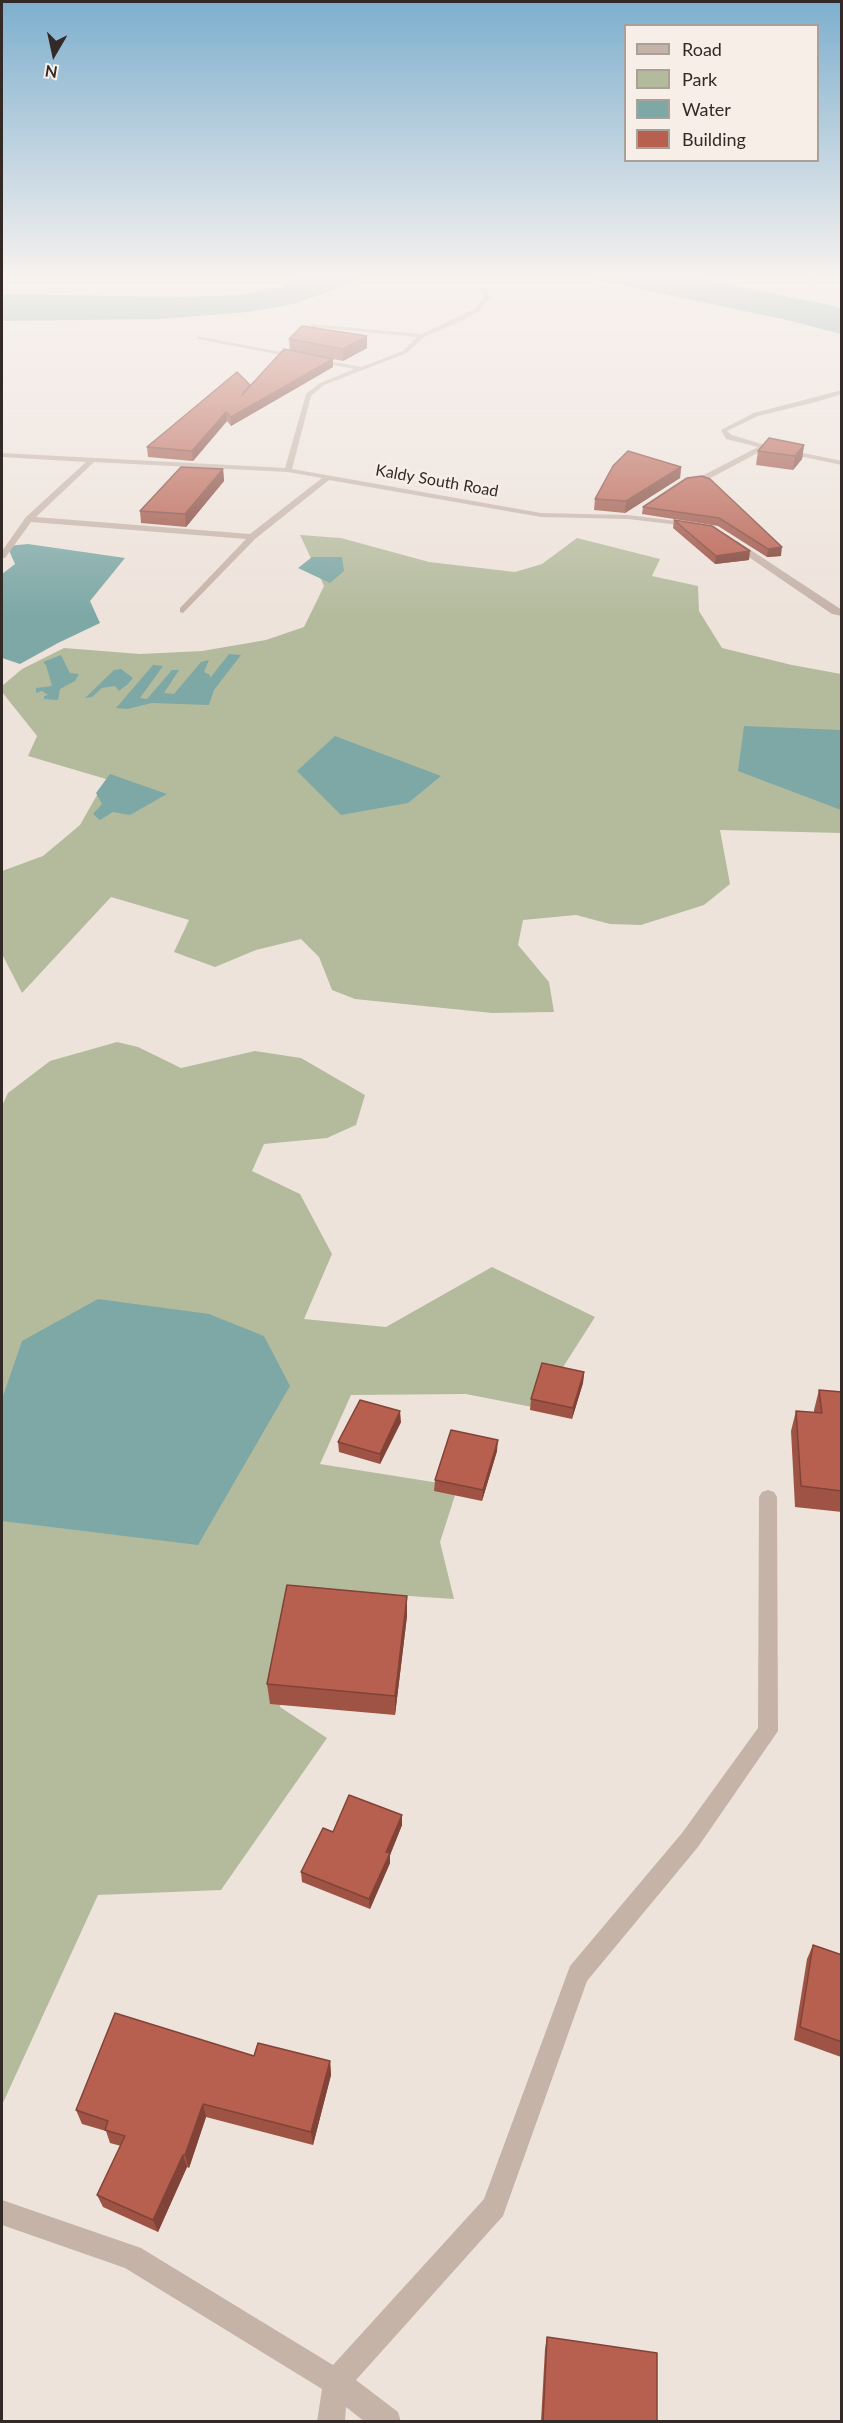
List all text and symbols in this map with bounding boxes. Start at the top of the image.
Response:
north arrow [24,24,84,84]
legend [624,24,819,162]
text: Road [682,38,722,60]
text: N [44,62,59,83]
text: Park [682,68,717,90]
text: Water [682,98,731,120]
text: Building [682,128,746,150]
street label: Kaldy South Road [374,461,500,501]

